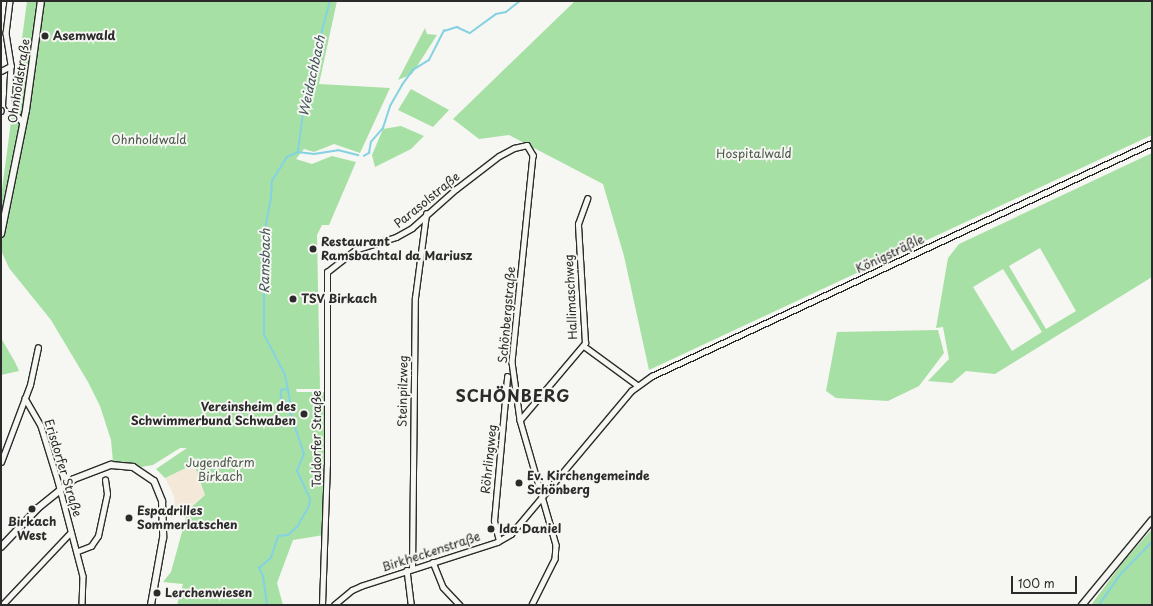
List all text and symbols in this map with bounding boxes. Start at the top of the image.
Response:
place label: Asemwald [53,29,116,43]
marker: Asemwald [40,31,50,41]
water label: Weidachbach [296,34,328,118]
street label: Ohnholdstraße [5,38,33,124]
park label: Ohnholdwald [111,133,187,147]
park label: Hospitalwald [716,147,792,161]
street label: Parasolstraße [391,169,463,231]
water label: Ramsbach [257,229,273,293]
street label: Königsträßle [853,232,927,276]
place label: Restaurant Ramsbachtal da Mariusz [321,235,473,263]
marker: Restaurant Ramsbachtal da Mariusz [308,244,318,254]
street label: Hallimaschweg [562,254,580,340]
street label: Schönbergstraße [496,266,518,364]
place label: TSV Birkach [301,292,378,306]
marker: TSV Birkach [288,294,298,304]
street label: Steinpilzweg [395,355,411,427]
district label: SCHÖNBERG [455,385,571,405]
street label: Taldorfer Straße [310,391,324,487]
place label: Vereinsheim des Schwimmerbund Schwaben [131,400,296,428]
marker: Vereinsheim des Schwimmerbund Schwaben [299,409,309,419]
street label: Erisdorfer Straße [41,418,85,518]
street label: Röhrlingweg [478,423,500,495]
park label: Jugendfarm Birkach [185,456,255,484]
place label: Ev. Kirchengemeinde Schönberg [527,469,649,497]
marker: Ev. Kirchengemeinde Schönberg [514,478,524,488]
marker: Birkach West [27,504,37,514]
place label: Espadrilles Sommerlatschen [137,504,237,532]
marker: Espadrilles Sommerlatschen [124,513,134,523]
place label: Birkach West [8,515,56,543]
place label: Ida Daniel [499,522,561,536]
marker: Ida Daniel [486,524,496,534]
street label: Birkheckenstraße [380,529,482,575]
scale bar [1013,568,1079,594]
text: 100 m [1018,574,1055,592]
place label: Lerchenwiesen [165,586,252,600]
marker: Lerchenwiesen [152,588,162,598]

